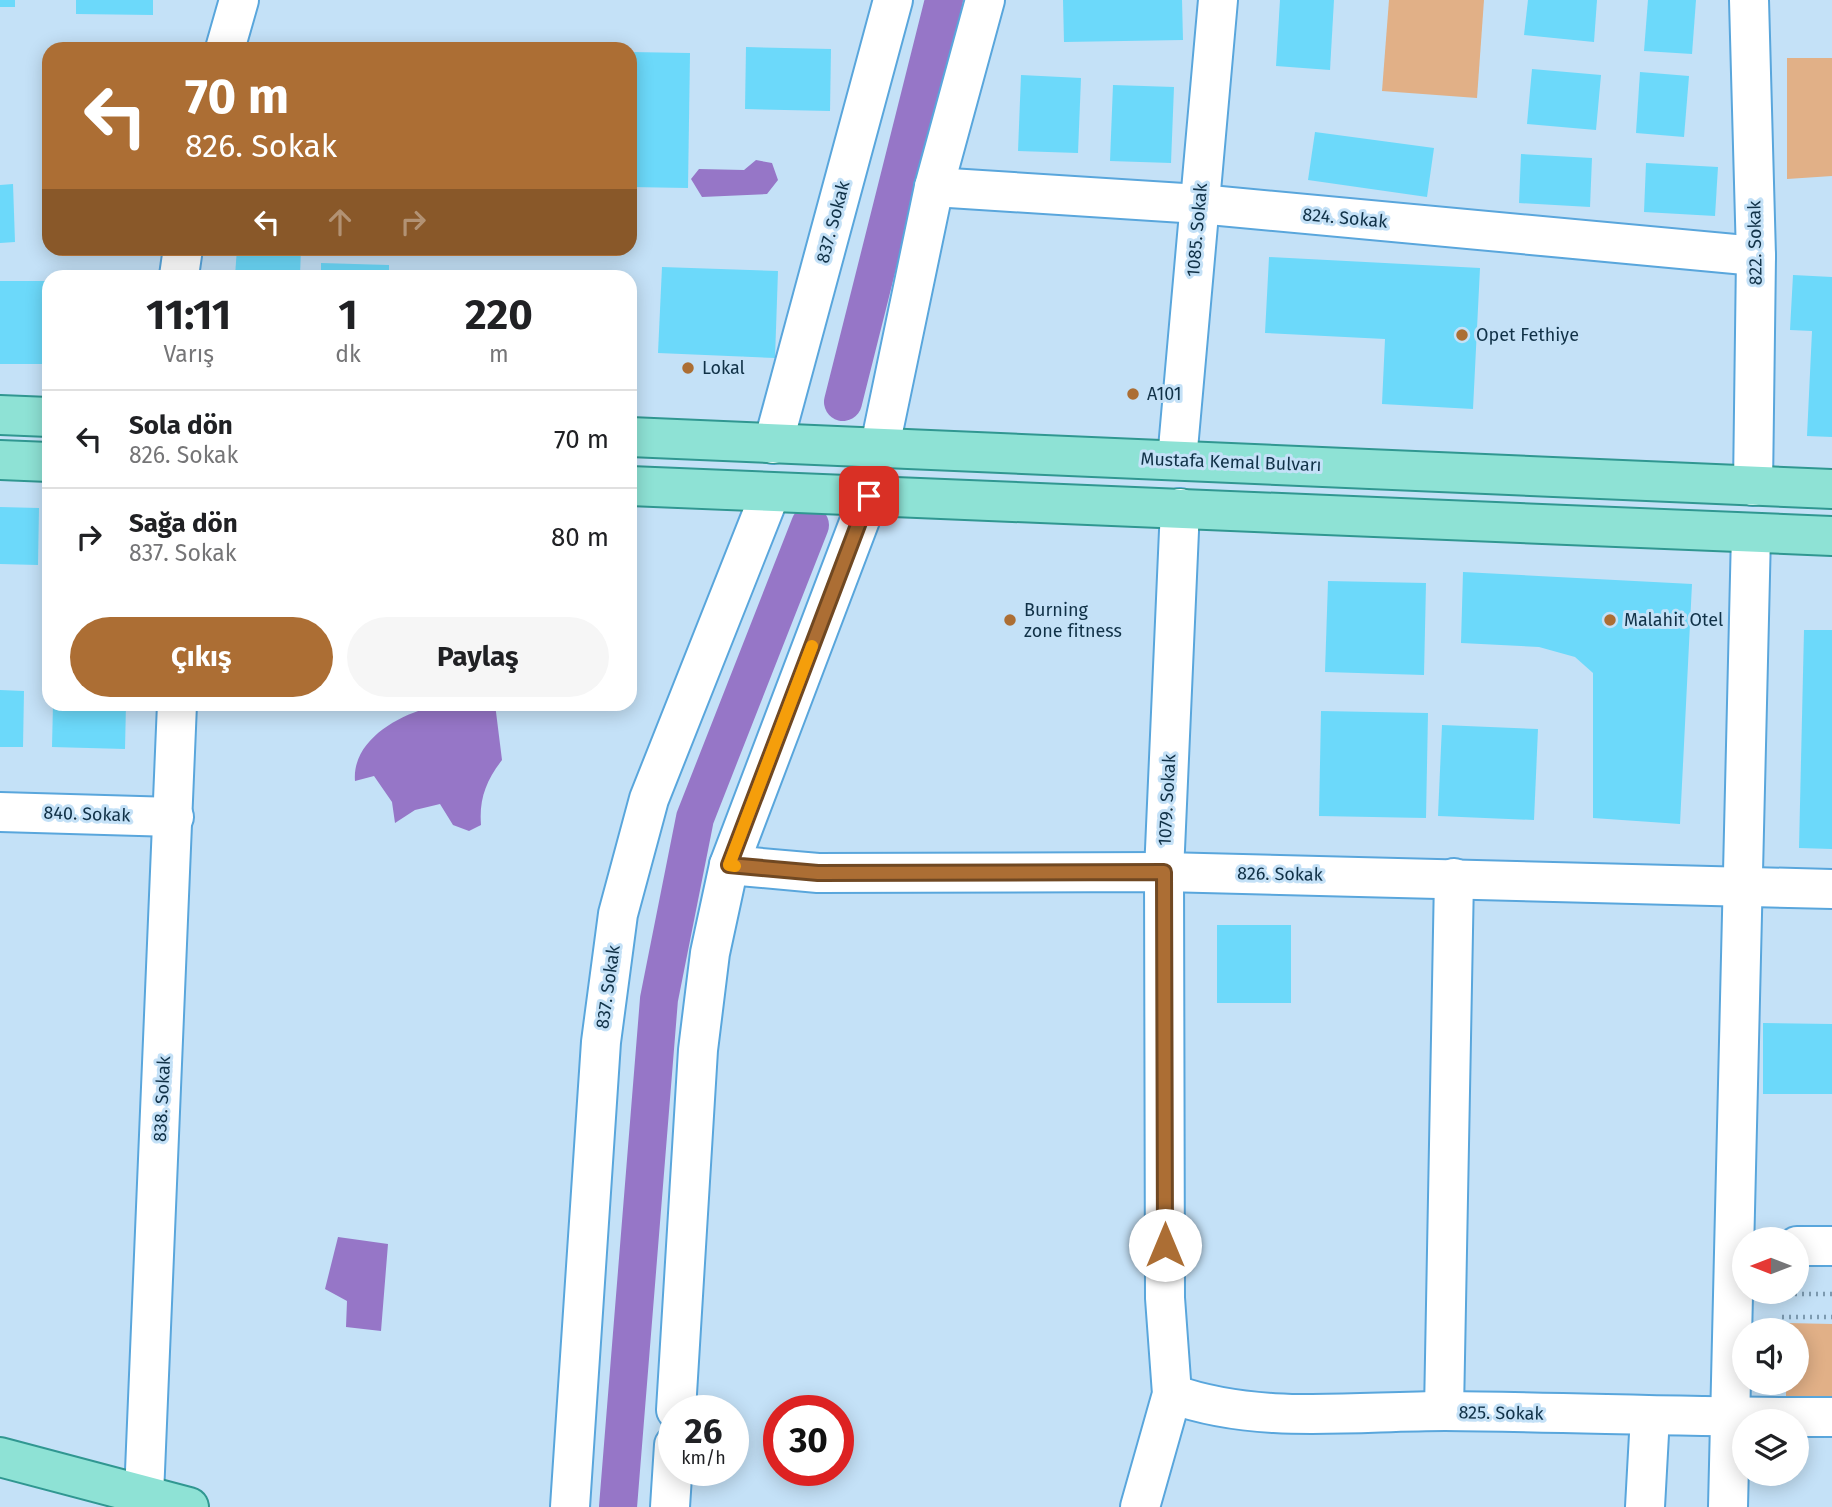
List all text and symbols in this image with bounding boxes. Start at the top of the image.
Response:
text: 70 m [185,67,289,126]
icon: left [70,70,161,161]
text: 826. Sokak [185,127,337,165]
street label: 837. Sokak [811,178,855,265]
street label: 1085. Sokak [1182,181,1212,278]
street label: 822. Sokak [1743,200,1767,286]
icon: left [248,203,286,241]
icon: ahead [321,203,359,241]
icon: right [394,203,432,241]
street label: 824. Sokak [1302,203,1389,233]
text: 11:11 [146,290,231,340]
text: 1 [338,290,358,340]
text: 220 [465,290,533,340]
place label: Opet Fethiye [1476,324,1579,346]
marker: Opet Fethiye [1454,327,1470,343]
text: Varış [163,340,214,368]
text: dk [335,340,361,368]
text: m [489,340,509,368]
place label: Lokal [702,357,745,379]
marker: Lokal [680,360,696,376]
place label: A101 [1147,383,1182,405]
marker: A101 [1125,386,1141,402]
text: Sola dön [129,410,233,441]
icon: left [70,420,108,458]
text: 70 m [554,424,609,455]
text: 826. Sokak [129,441,238,469]
street label: Mustafa Kemal Bulvarı [1140,448,1322,476]
pin [839,466,899,526]
icon: arrive [850,477,888,515]
text: Sağa dön [129,508,238,539]
icon: right [70,518,108,556]
text: 80 m [551,522,609,553]
text: 837. Sokak [129,539,237,567]
place label: Burning zone fitness [1024,599,1122,642]
place label: Malahit Otel [1624,609,1723,631]
marker: Burning zone fitness [1002,612,1018,628]
marker: Malahit Otel [1602,612,1618,628]
button: Çıkış [70,617,333,697]
button: Paylaş [347,617,609,697]
street label: 1079. Sokak [1154,753,1180,846]
street label: 840. Sokak [43,801,132,827]
street label: 826. Sokak [1237,862,1324,886]
street label: 837. Sokak [591,943,625,1030]
street label: 838. Sokak [149,1055,175,1143]
position arrow [1128,1208,1202,1282]
north arrow [1732,1227,1810,1304]
map controls [1732,1227,1809,1486]
button: sound [1732,1318,1809,1395]
speed limit sign: 30 [763,1395,854,1486]
street label: 825. Sokak [1458,1401,1544,1425]
button: layers [1732,1409,1809,1486]
text: 26 [685,1410,722,1452]
text: km/h [681,1447,726,1469]

